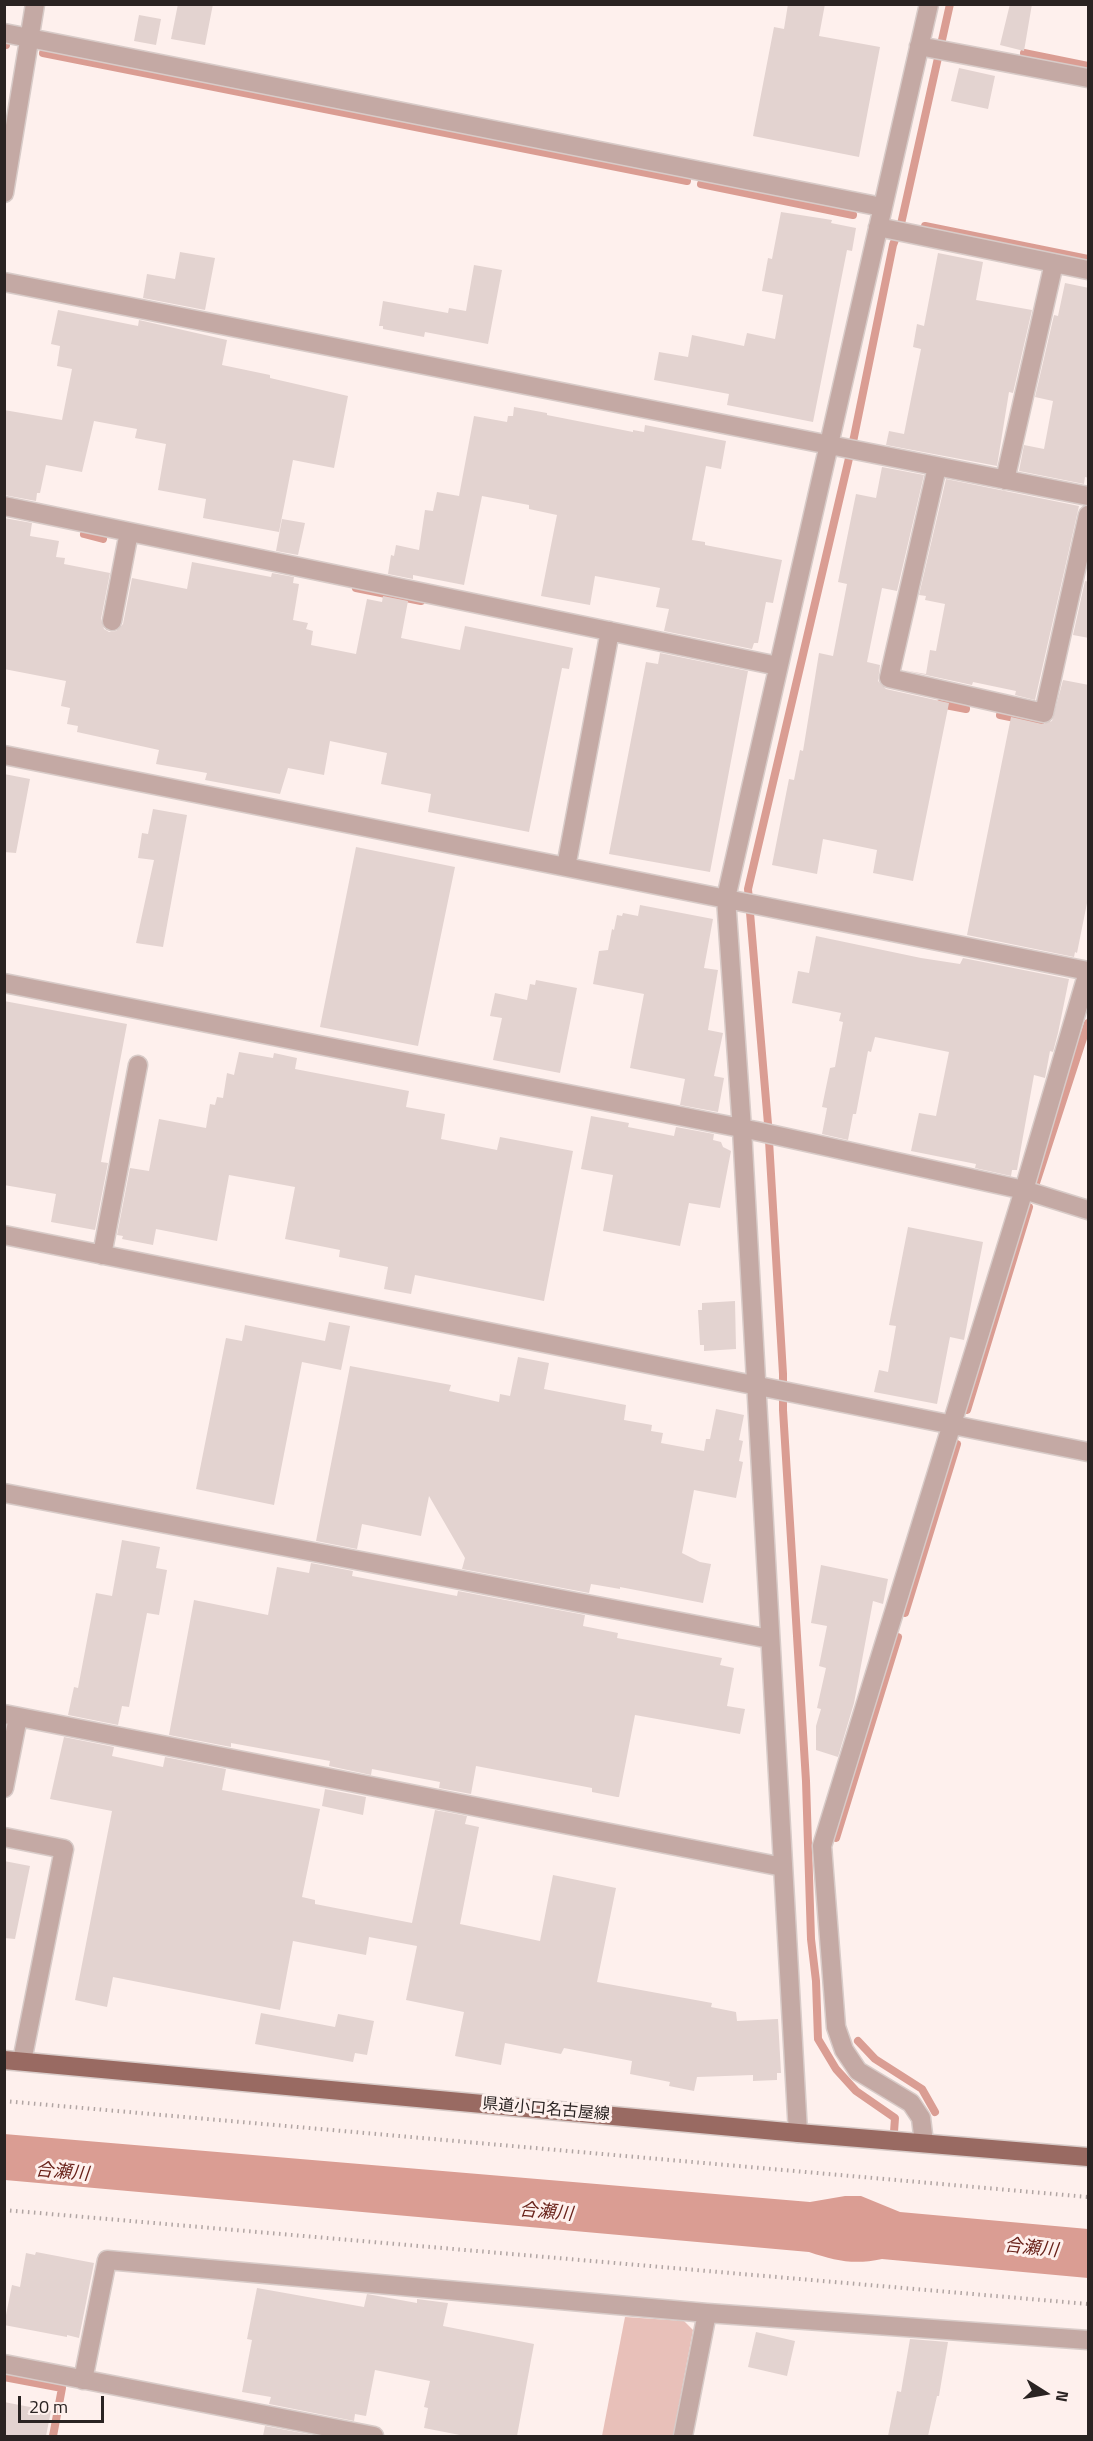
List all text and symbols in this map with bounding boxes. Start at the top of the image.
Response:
street label: 県道小口名古屋線 [481,2095,611,2125]
water label: 合瀬川 [34,2160,90,2186]
water label: 合瀬川 [518,2200,574,2226]
water label: 合瀬川 [1003,2235,1059,2263]
north arrow [1015,2363,1075,2423]
scale bar [21,2384,106,2422]
text: N [1050,2389,1076,2404]
text: 20 m [29,2393,68,2420]

